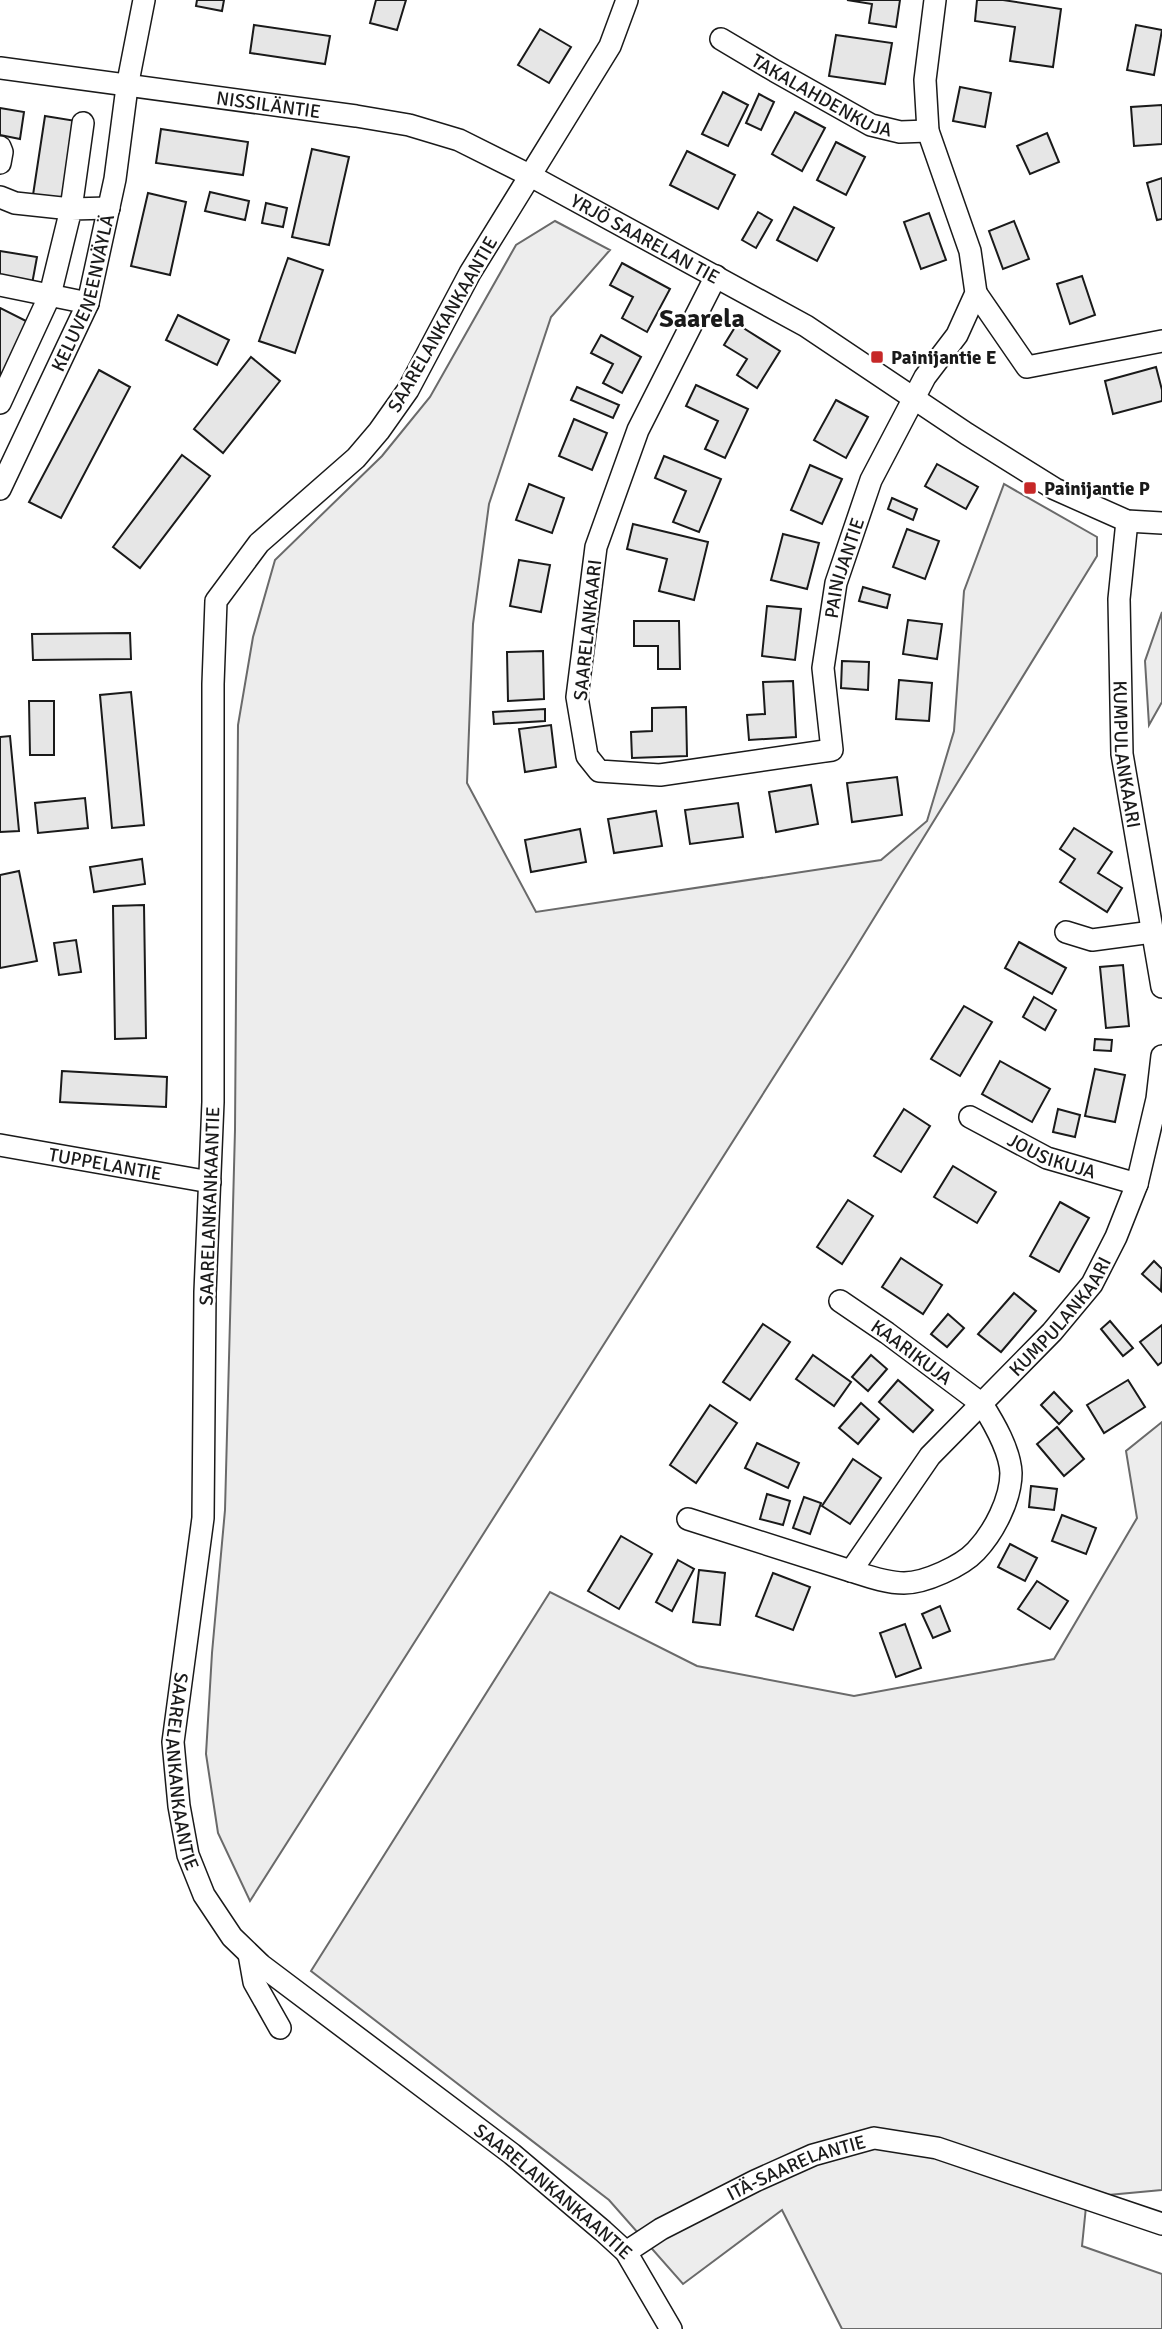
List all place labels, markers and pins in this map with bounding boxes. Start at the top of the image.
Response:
place label: Painijantie E [891,346,997,370]
marker: Painijantie E [869,349,885,365]
place label: Painijantie P [1044,477,1150,501]
marker: Painijantie P [1022,480,1038,496]

